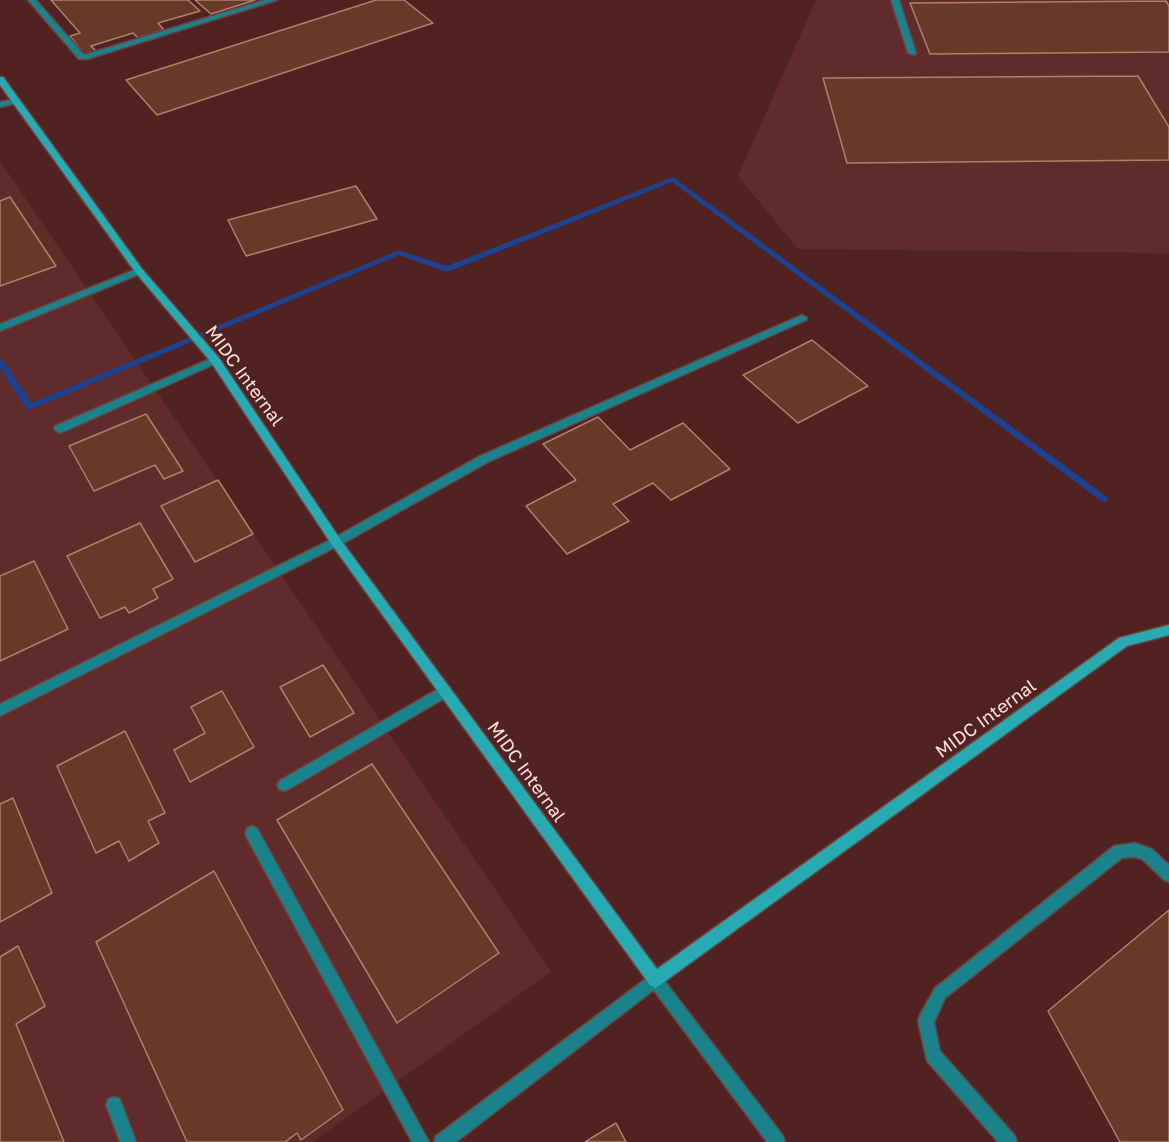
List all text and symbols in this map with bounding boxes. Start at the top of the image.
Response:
street label: MIDC Internal [200,322,288,430]
street label: MIDC Internal [932,675,1040,763]
street label: MIDC Internal [482,718,570,826]

